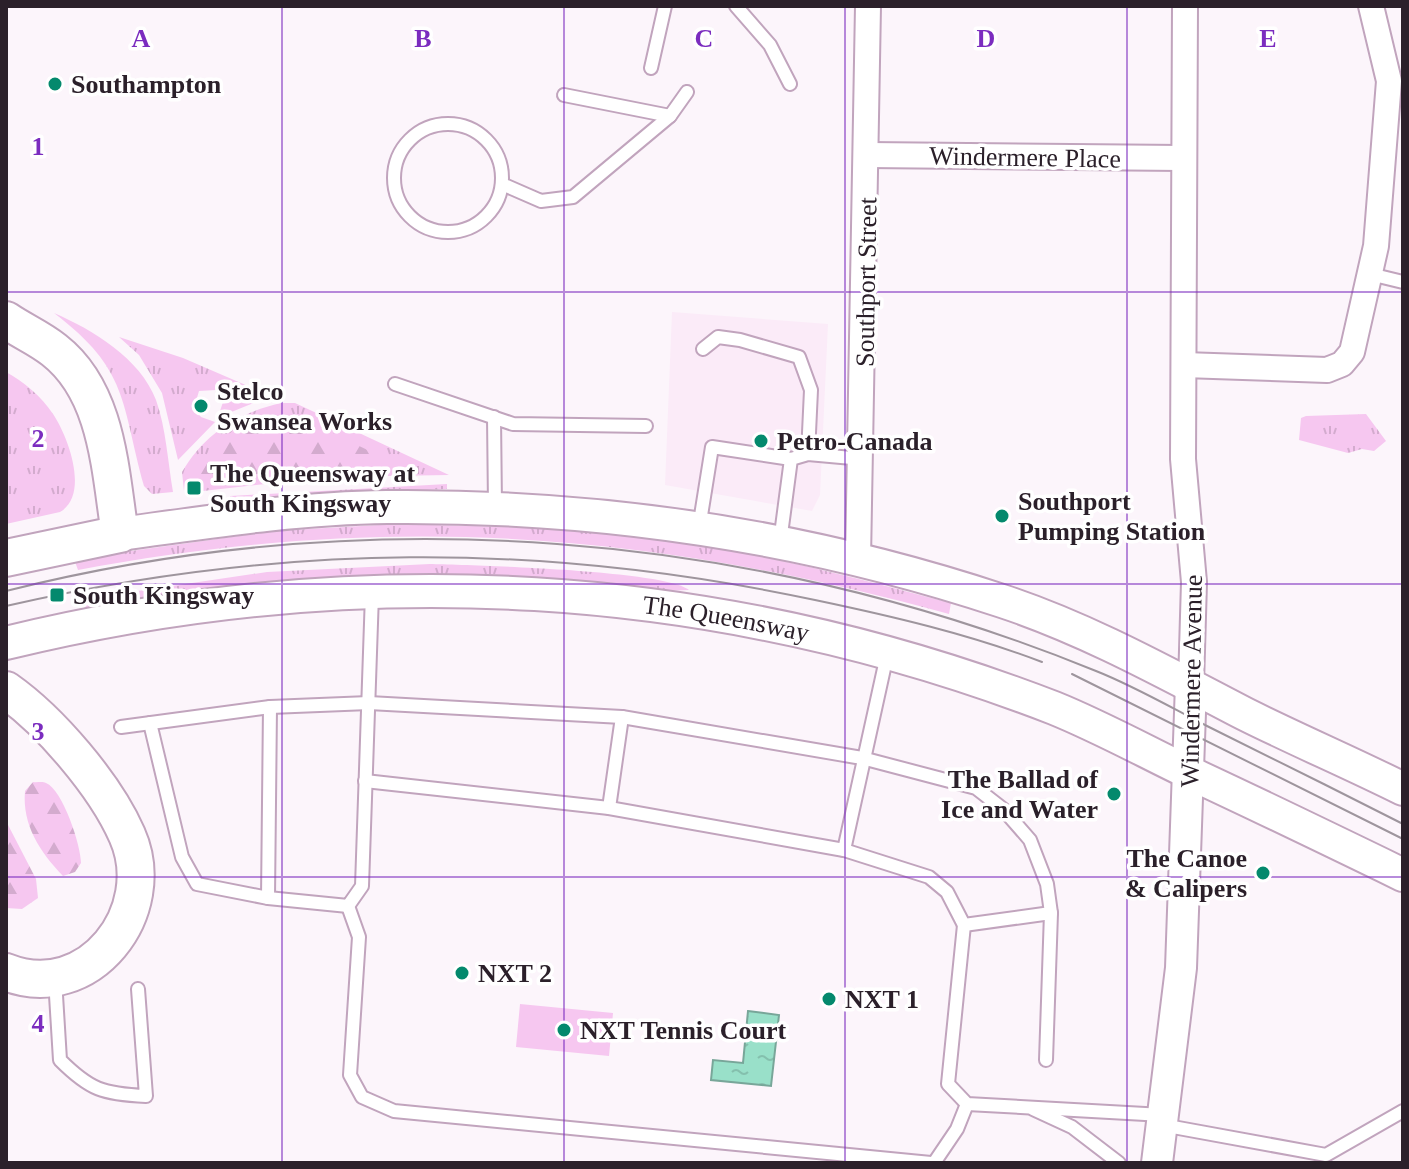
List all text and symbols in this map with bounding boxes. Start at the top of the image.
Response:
text: A [132,24,151,53]
text: B [414,24,432,53]
text: C [695,24,713,53]
text: D [977,24,995,53]
text: E [1259,24,1277,53]
place label: Southampton [71,70,222,99]
marker: Southampton [46,75,64,93]
text: 1 [32,132,45,161]
street label: Windermere Place [929,141,1121,174]
street label: Southport Street [851,196,882,367]
place label: Stelco Swansea Works [217,377,392,436]
marker: Stelco Swansea Works [192,397,210,415]
text: 2 [32,424,45,453]
place label: Petro-Canada [777,427,933,456]
marker: Petro-Canada [752,432,770,450]
place label: The Queensway at South Kingsway [210,459,415,518]
marker: The Queensway at South Kingsway [185,479,203,497]
place label: Southport Pumping Station [1018,487,1206,546]
marker: Southport Pumping Station [993,507,1011,525]
street label: Windermere Avenue [1175,574,1208,788]
place label: South Kingsway [73,581,254,610]
marker: South Kingsway [48,586,66,604]
street label: The Queensway [641,590,812,648]
text: 3 [32,717,45,746]
place label: The Ballad of Ice and Water [941,765,1098,824]
marker: The Ballad of Ice and Water [1105,785,1123,803]
place label: The Canoe & Calipers [1125,844,1247,903]
marker: The Canoe & Calipers [1254,864,1272,882]
place label: NXT 2 [478,959,552,988]
marker: NXT 2 [453,964,471,982]
place label: NXT 1 [845,985,919,1014]
marker: NXT 1 [820,990,838,1008]
text: 4 [32,1009,45,1038]
place label: NXT Tennis Court [580,1016,786,1045]
marker: NXT Tennis Court [555,1021,573,1039]

